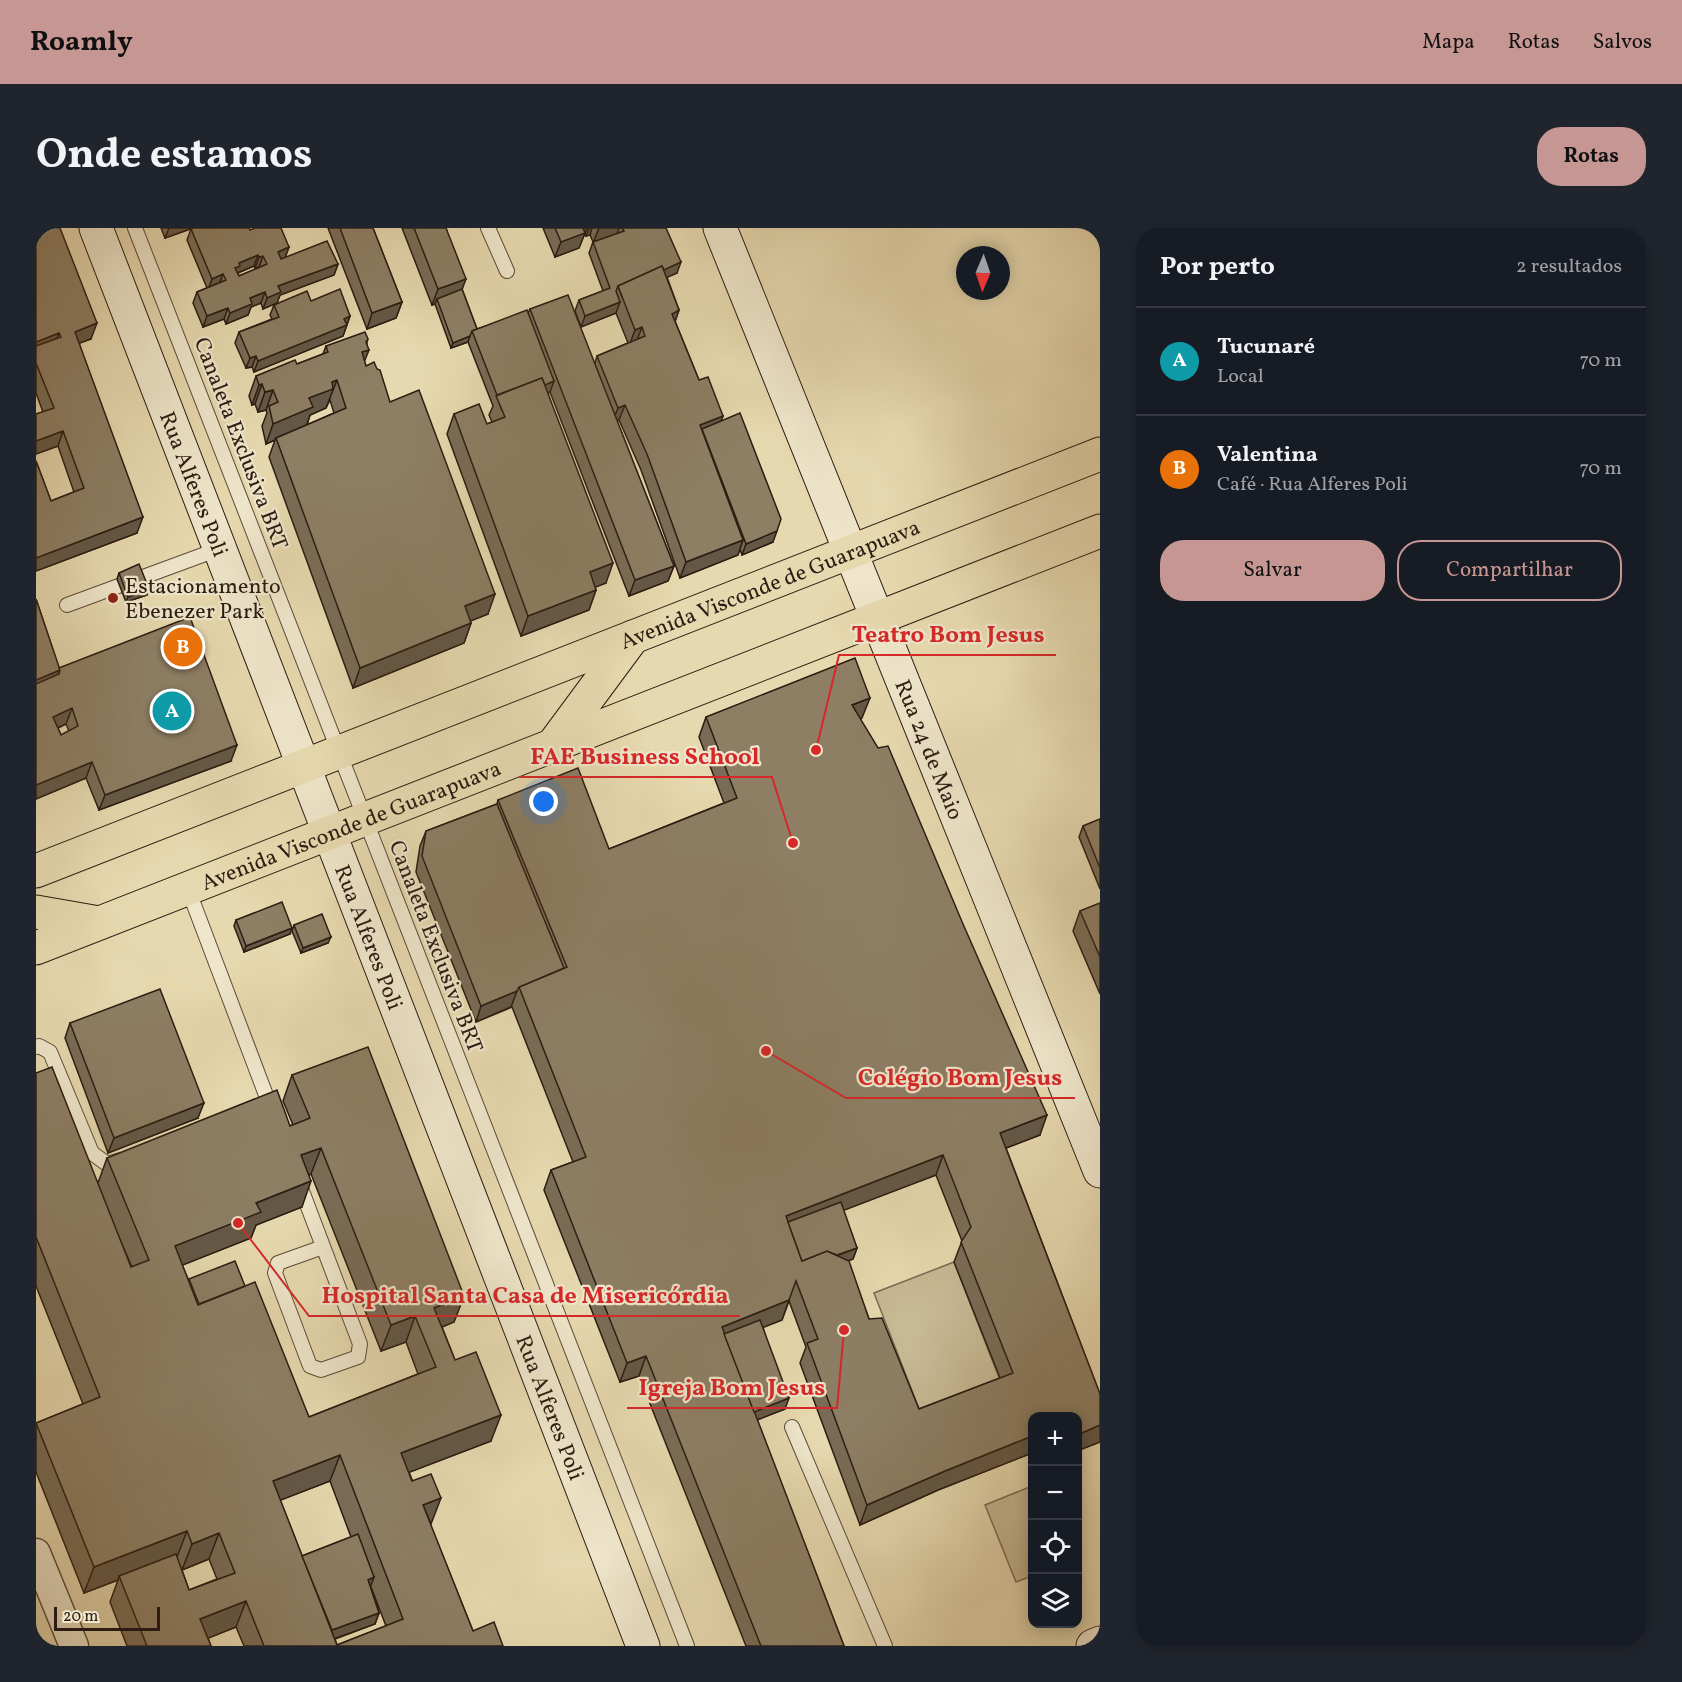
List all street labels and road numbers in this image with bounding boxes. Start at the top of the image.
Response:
street label: Canaleta Exclusiva BRT [185,333,295,555]
street label: Rua Alferes Poli [150,407,234,562]
street label: Avenida Visconde de Guarapuava [616,513,925,659]
street label: Rua 24 de Maio [886,675,970,825]
street label: Avenida Visconde de Guarapuava [197,754,506,900]
street label: Canaleta Exclusiva BRT [380,836,490,1058]
street label: Rua Alferes Poli [325,861,409,1015]
street label: Rua Alferes Poli [507,1331,591,1485]

